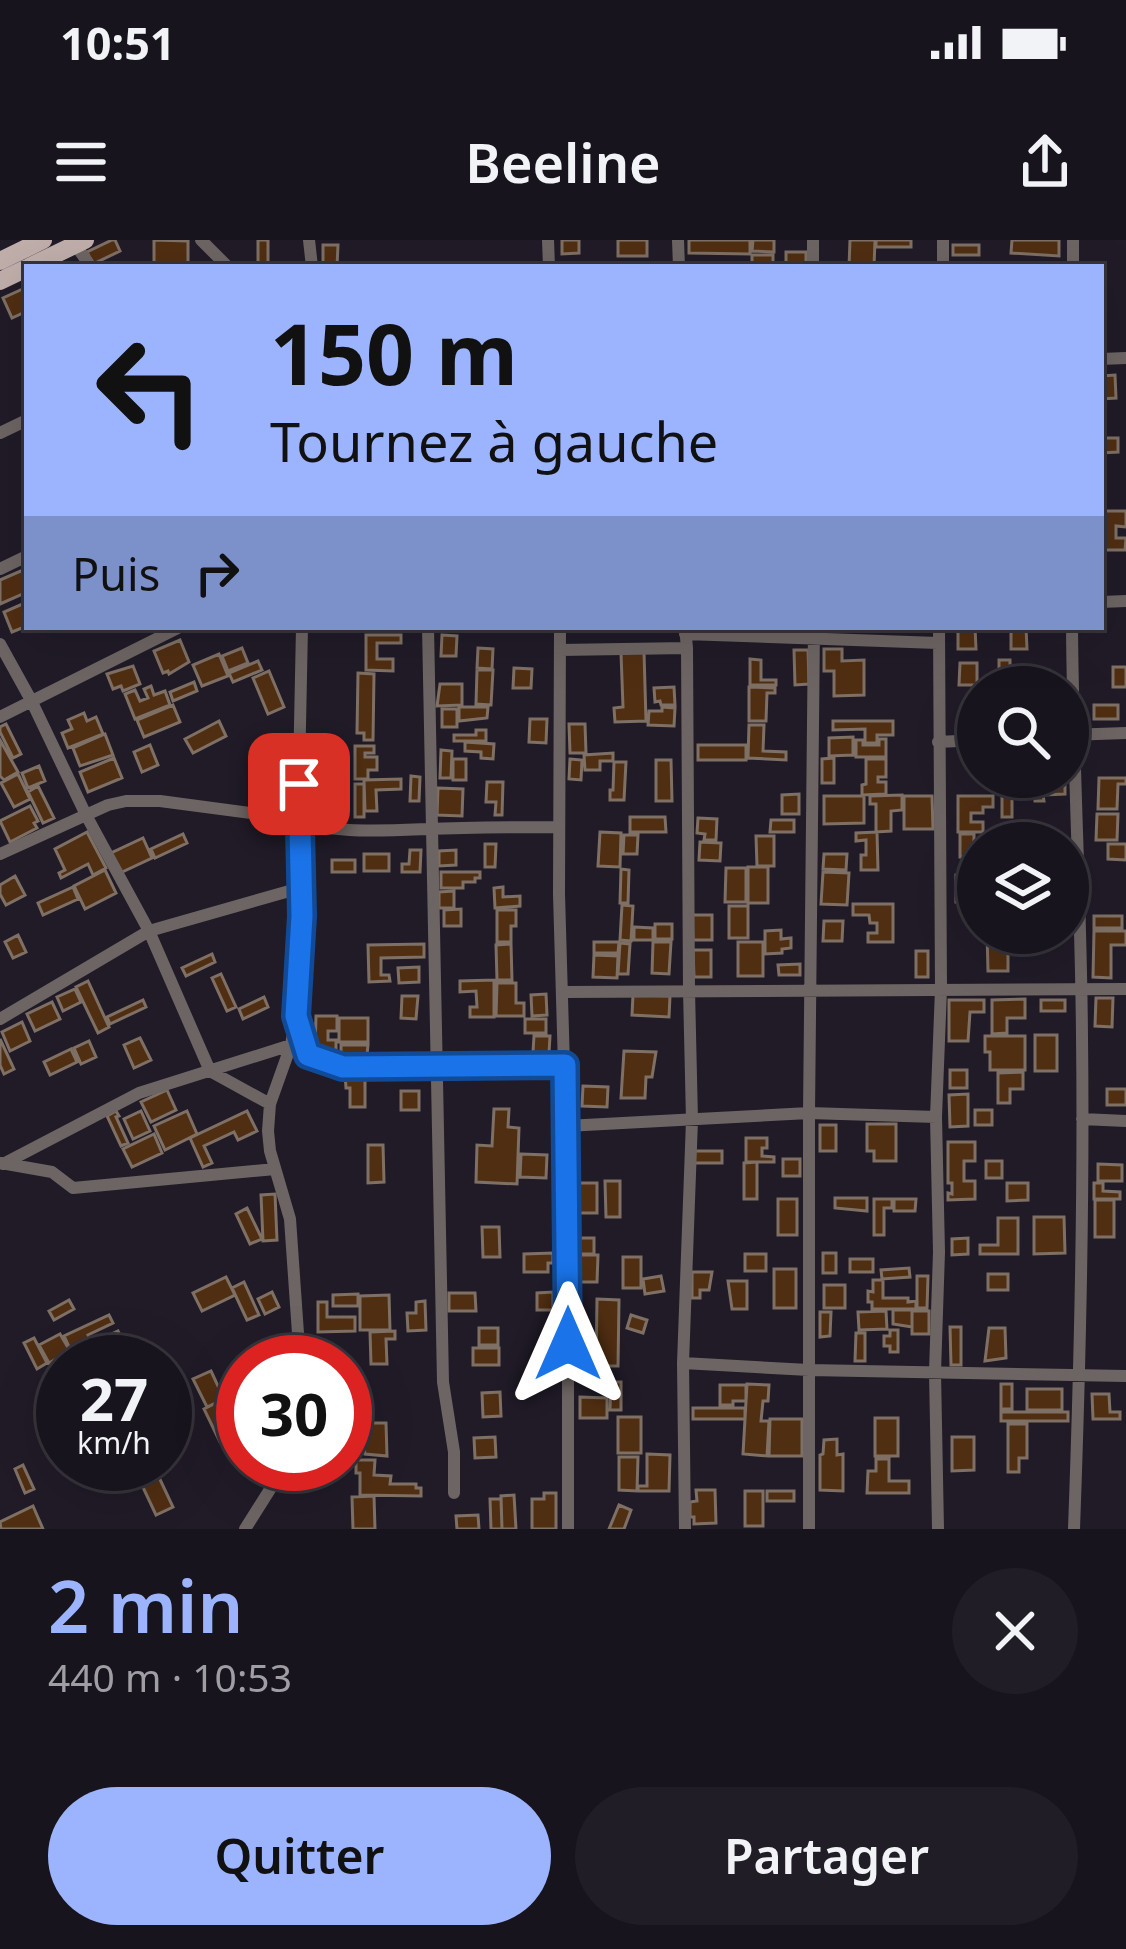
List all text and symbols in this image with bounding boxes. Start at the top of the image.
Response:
text: 10:51 [60,12,176,73]
text: Beeline [465,125,661,199]
icon: menu [48,129,114,195]
icon: share [1012,129,1078,195]
text: 150 m [270,295,518,410]
icon: left [72,312,228,468]
text: Tournez à gauche [270,404,718,478]
icon: right [184,540,250,606]
text: Puis [72,543,160,604]
map controls [957,666,1089,954]
button: search [957,666,1089,798]
pin [248,733,350,835]
icon: arrive [266,751,332,817]
button: layers [957,822,1089,954]
position arrow [505,1281,631,1407]
speed limit sign: 30 [216,1335,372,1491]
text: 27 [80,1357,148,1439]
text: km/h [77,1422,151,1463]
text: 2 min [48,1556,243,1654]
button: close [952,1568,1078,1694]
text: 440 m · 10:53 [48,1650,292,1703]
button: Quitter [48,1787,551,1925]
button: Partager [575,1787,1078,1925]

